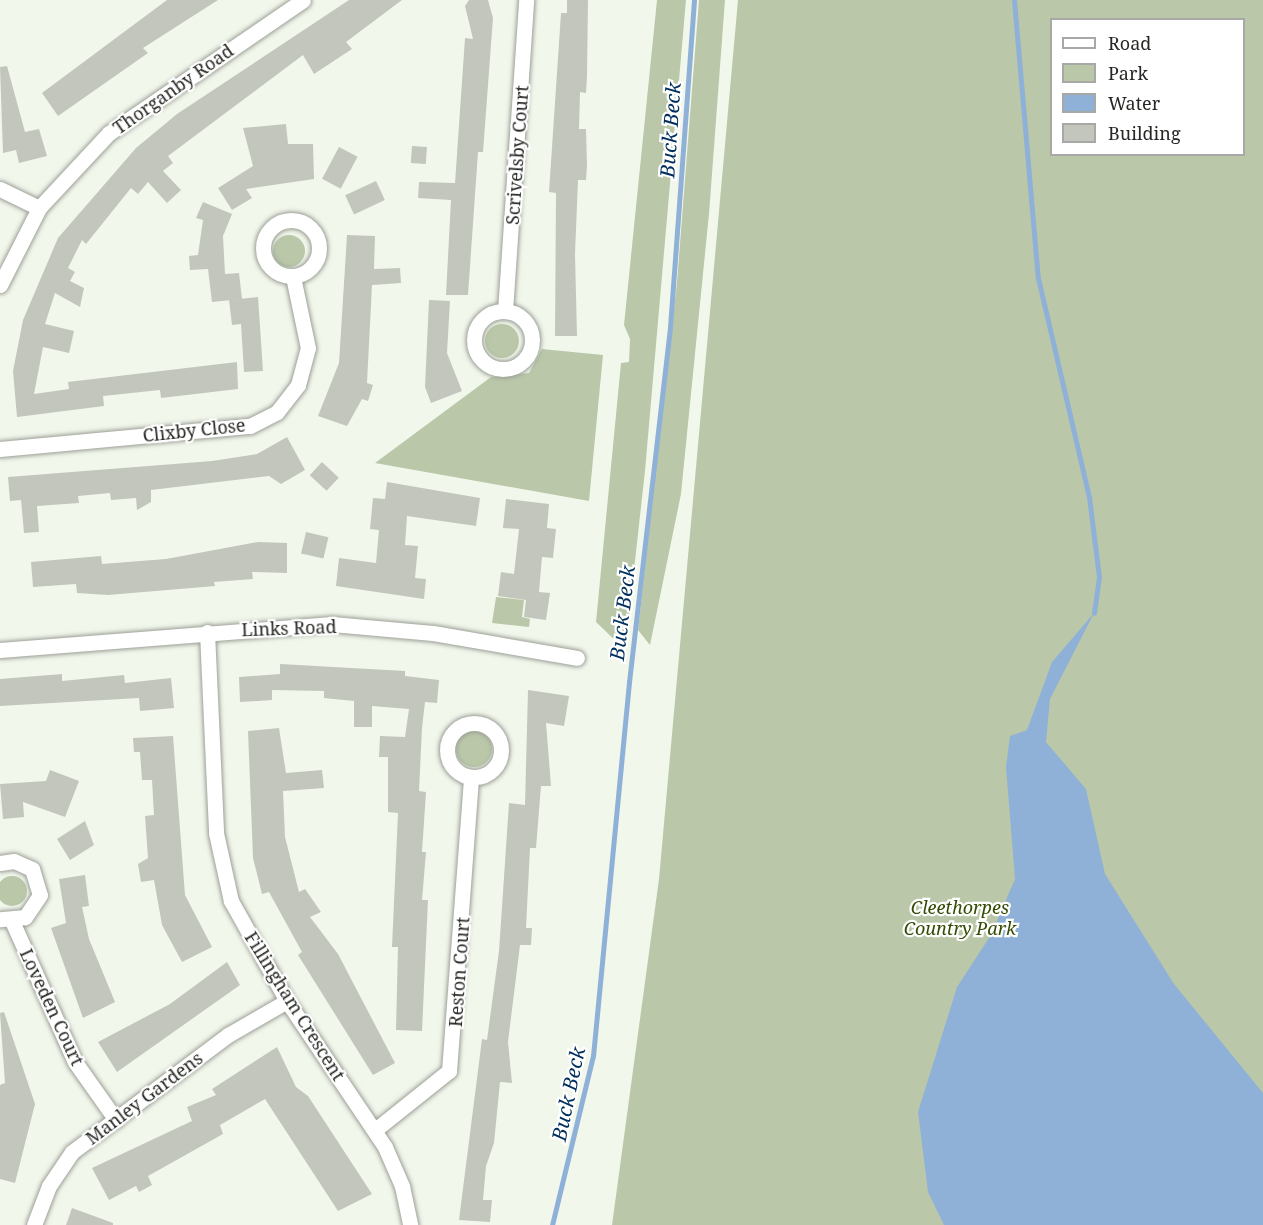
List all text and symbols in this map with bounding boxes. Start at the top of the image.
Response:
legend [1050,18,1245,156]
text: Road [1108,31,1151,55]
street label: Thorganby Road [109,40,237,138]
text: Park [1108,61,1148,85]
water label: Buck Beck [655,82,685,178]
street label: Scrivelsby Court [501,84,533,226]
text: Water [1108,91,1160,115]
text: Building [1108,121,1181,145]
street label: Clixby Close [142,414,246,446]
water label: Buck Beck [604,564,640,662]
street label: Links Road [241,616,337,640]
park label: Cleethorpes Country Park [904,897,1016,940]
street label: Reston Court [444,916,474,1028]
street label: Fillingham Crescent [240,928,350,1084]
street label: Loveden Court [16,945,88,1069]
water label: Buck Beck [546,1045,590,1143]
street label: Manley Gardens [81,1047,207,1149]

